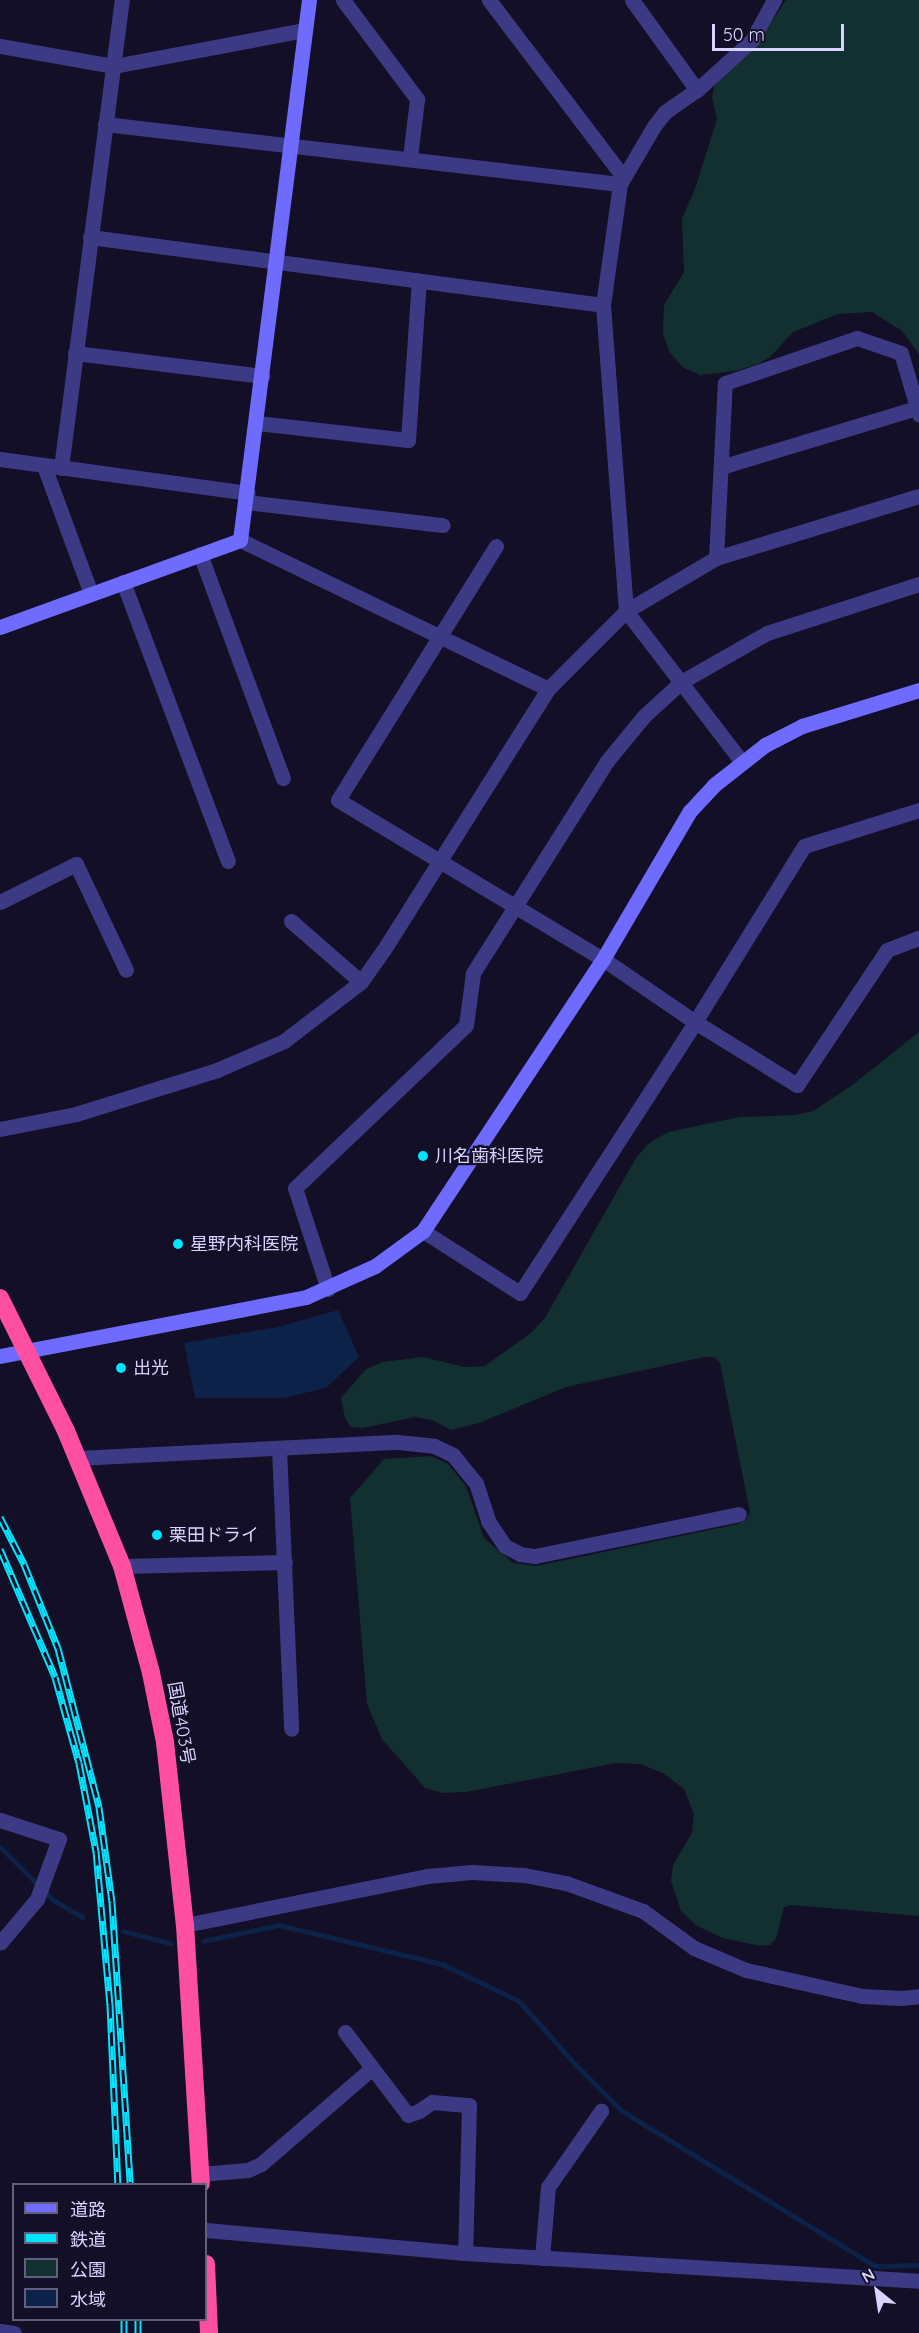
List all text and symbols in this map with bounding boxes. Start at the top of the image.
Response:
scale bar [715,12,847,50]
text: 50 m [723,23,765,46]
place label: 川名歯科医院 [435,1145,543,1167]
marker: 川名歯科医院 [416,1149,430,1163]
place label: 星野内科医院 [190,1233,298,1255]
marker: 星野内科医院 [171,1237,185,1251]
place label: 出光 [133,1357,169,1379]
marker: 出光 [114,1361,128,1375]
place label: 栗田ドライ [169,1524,259,1546]
marker: 栗田ドライ [150,1528,164,1542]
street label: 国道403号 [163,1680,199,1766]
legend [12,2183,207,2321]
text: 道路 [70,2198,106,2221]
text: 鉄道 [70,2228,106,2251]
text: 公園 [70,2258,106,2281]
north arrow [847,2261,907,2321]
text: N [858,2264,878,2287]
text: 水域 [70,2288,106,2311]

